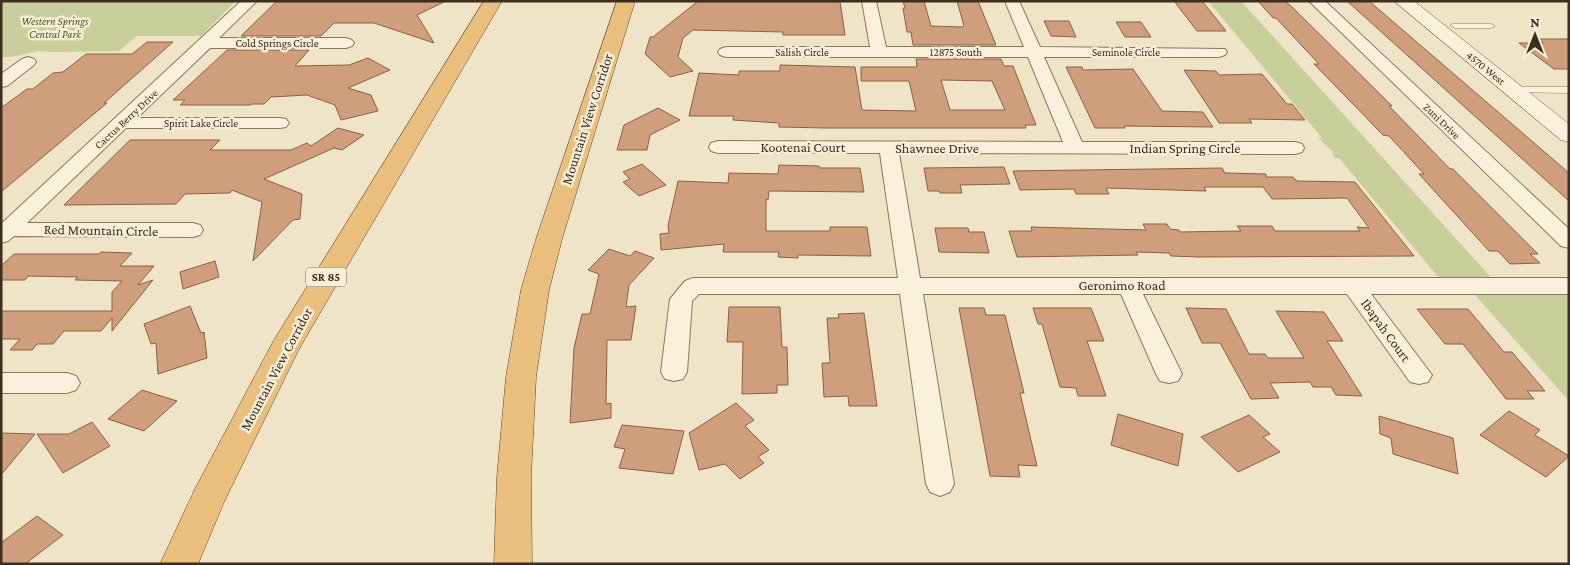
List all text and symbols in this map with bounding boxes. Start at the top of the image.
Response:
north arrow [1510,10,1560,60]
text: N [1530,14,1540,30]
park label: Western Springs Central Park [21,15,89,40]
street label: Cold Springs Circle [235,37,319,50]
street label: Salish Circle [775,46,829,58]
street label: 12875 South [930,46,982,58]
street label: Seminole Circle [1092,46,1160,58]
street label: 4570 West [1464,49,1508,87]
street label: Mountain View Corridor [558,51,616,187]
street label: Cactus Berry Drive [92,87,161,152]
street label: Zuni Drive [1421,101,1463,141]
street label: Spirit Lake Circle [164,117,238,130]
street label: Kootenai Court [761,139,846,155]
street label: Shawnee Drive [895,140,979,156]
street label: Indian Spring Circle [1129,140,1241,156]
street label: Red Mountain Circle [44,221,158,239]
road number: SR 85 [306,268,346,286]
street label: Geronimo Road [1078,277,1166,293]
street label: Ibapah Court [1358,295,1414,365]
street label: Mountain View Corridor [237,305,315,433]

